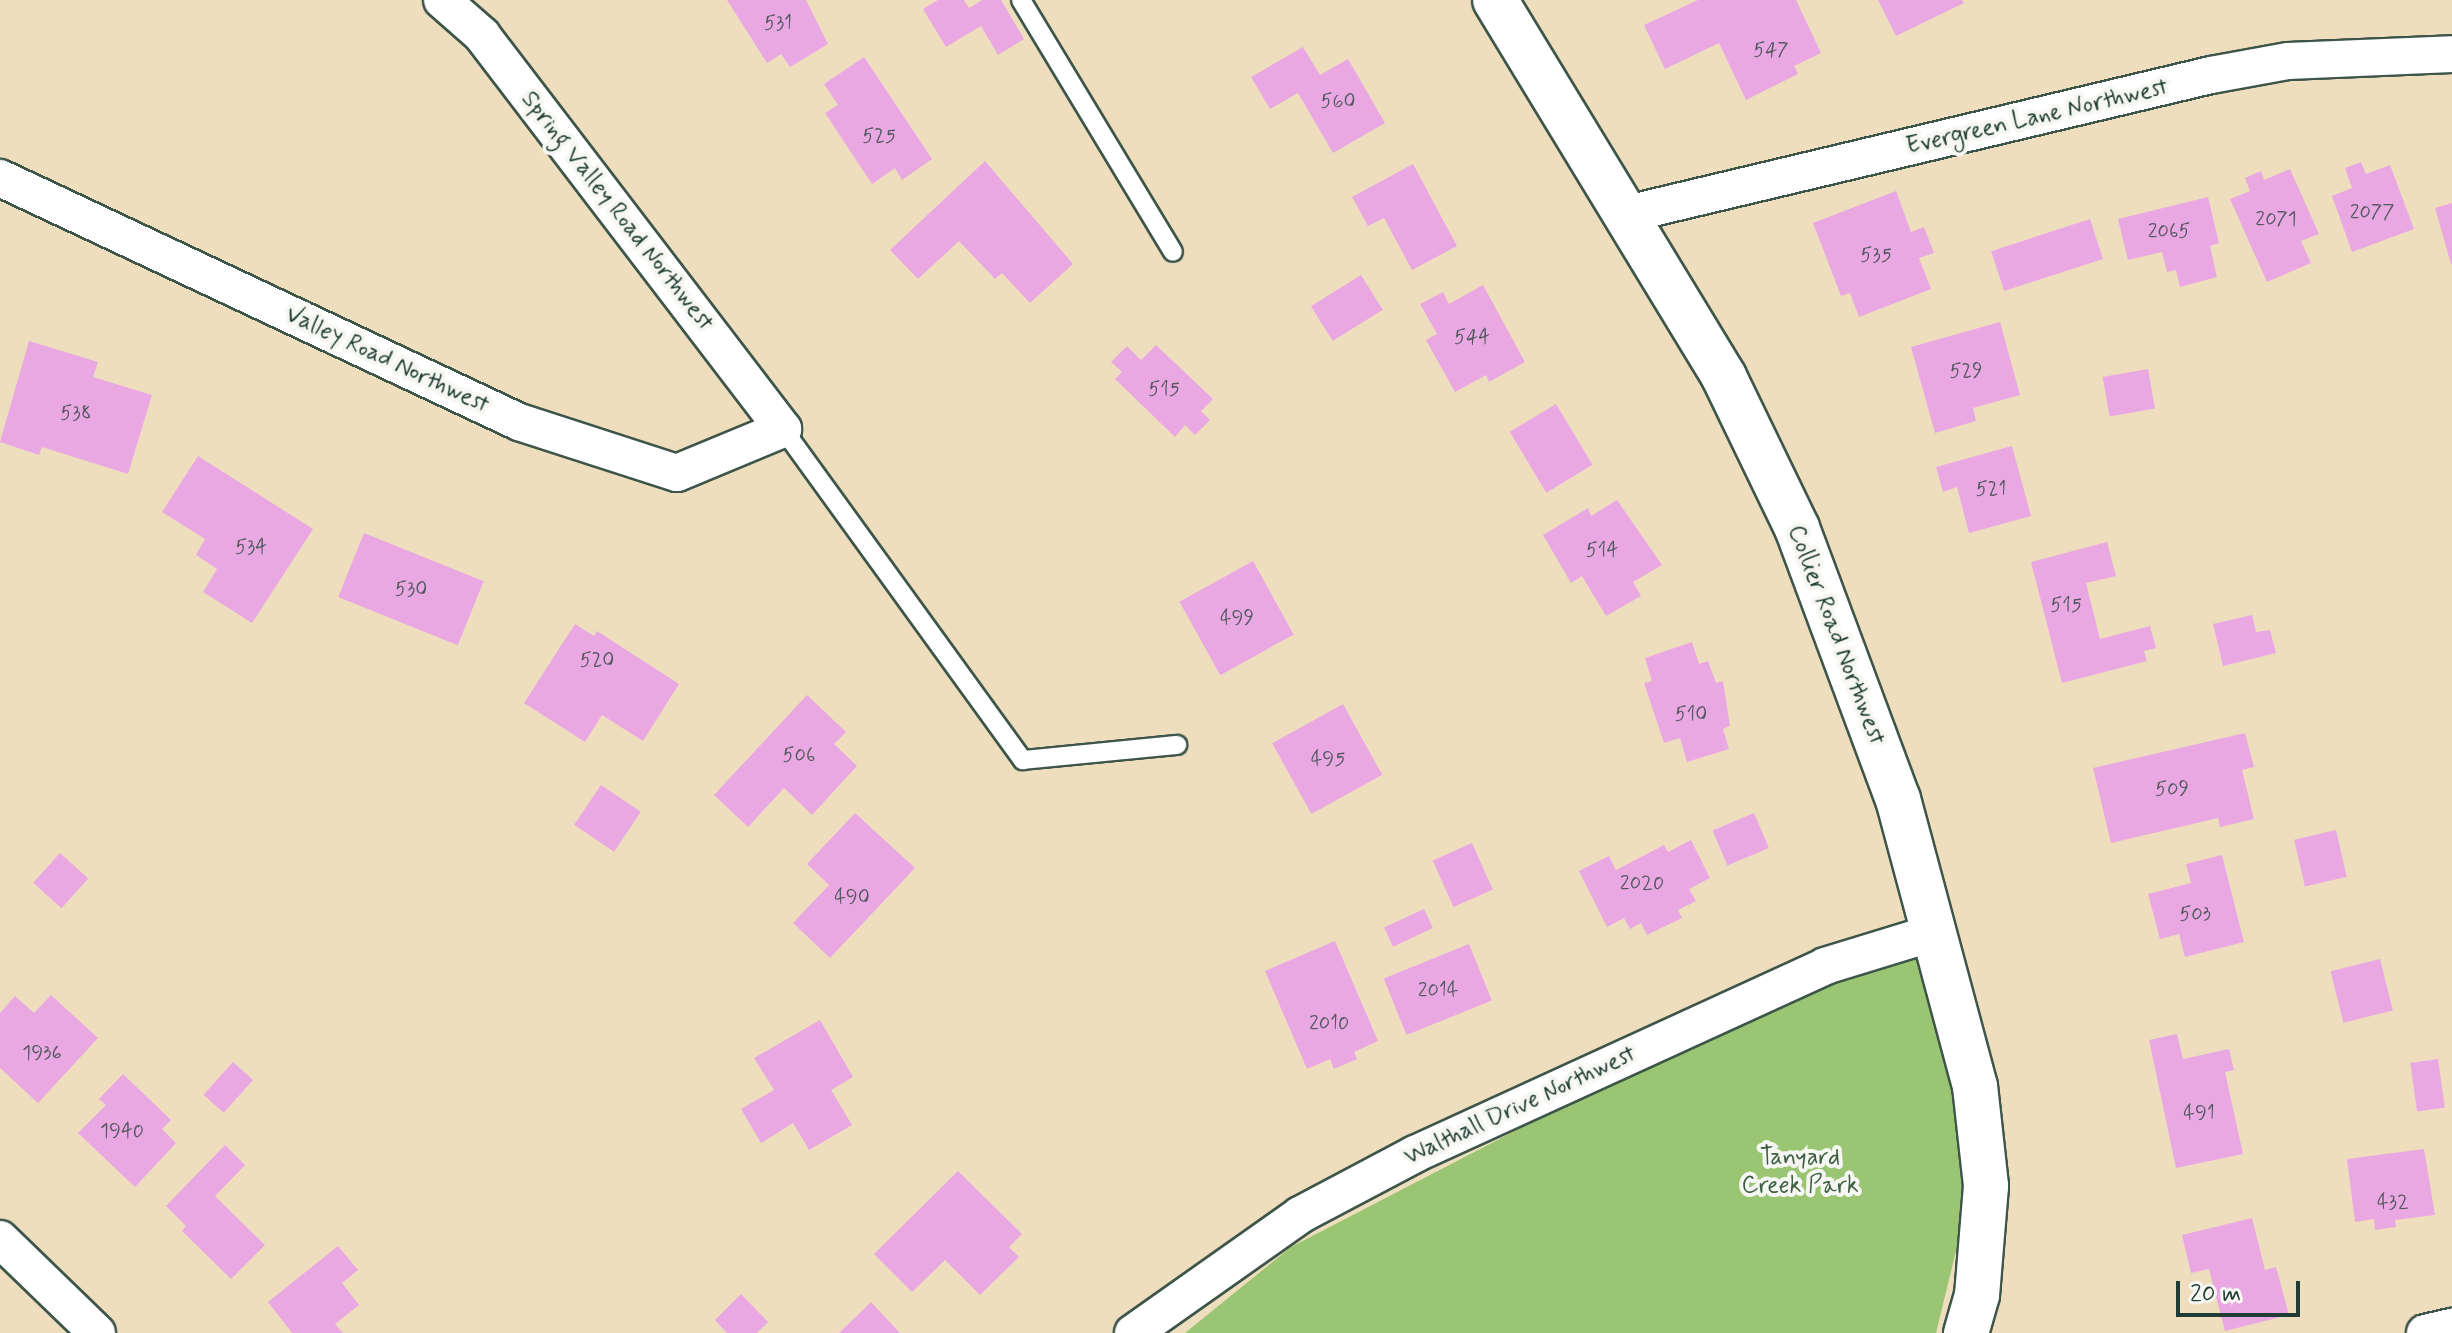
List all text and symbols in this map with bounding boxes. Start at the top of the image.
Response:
house number: 531 [764,11,792,35]
house number: 547 [1753,38,1789,62]
street label: Evergreen Lane Northwest [1903,73,2171,161]
street label: Spring Valley Road Northwest [516,87,718,335]
house number: 560 [1320,89,1356,113]
house number: 525 [862,124,896,148]
house number: 2077 [2350,200,2394,224]
house number: 2071 [2255,207,2297,231]
house number: 2065 [2148,219,2190,243]
house number: 535 [1860,243,1892,267]
street label: Valley Road Northwest [280,300,494,420]
house number: 544 [1454,325,1490,349]
house number: 529 [1949,359,1983,383]
house number: 515 [1148,377,1180,401]
house number: 538 [60,401,92,425]
house number: 521 [1976,477,2006,501]
street label: Collier Road Northwest [1781,522,1891,748]
house number: 534 [235,535,267,559]
house number: 514 [1586,538,1618,562]
house number: 530 [395,577,427,601]
house number: 515 [2050,593,2082,617]
house number: 499 [1220,606,1254,630]
house number: 520 [580,648,614,672]
house number: 510 [1675,702,1707,726]
house number: 506 [783,743,815,767]
house number: 495 [1311,747,1345,771]
house number: 509 [2155,777,2189,801]
house number: 2020 [1620,871,1664,895]
house number: 490 [834,885,870,909]
house number: 503 [2179,902,2211,926]
house number: 2014 [1418,978,1458,1002]
house number: 2010 [1309,1011,1349,1035]
street label: Walthall Drive Northwest [1400,1040,1640,1172]
house number: 1936 [22,1041,62,1065]
house number: 491 [2183,1101,2215,1125]
house number: 1940 [100,1119,144,1143]
park label: Tanyard Creek Park [1743,1144,1857,1200]
house number: 432 [2377,1190,2409,1214]
scale bar [2180,1265,2304,1315]
text: 20 m [2190,1279,2241,1310]

